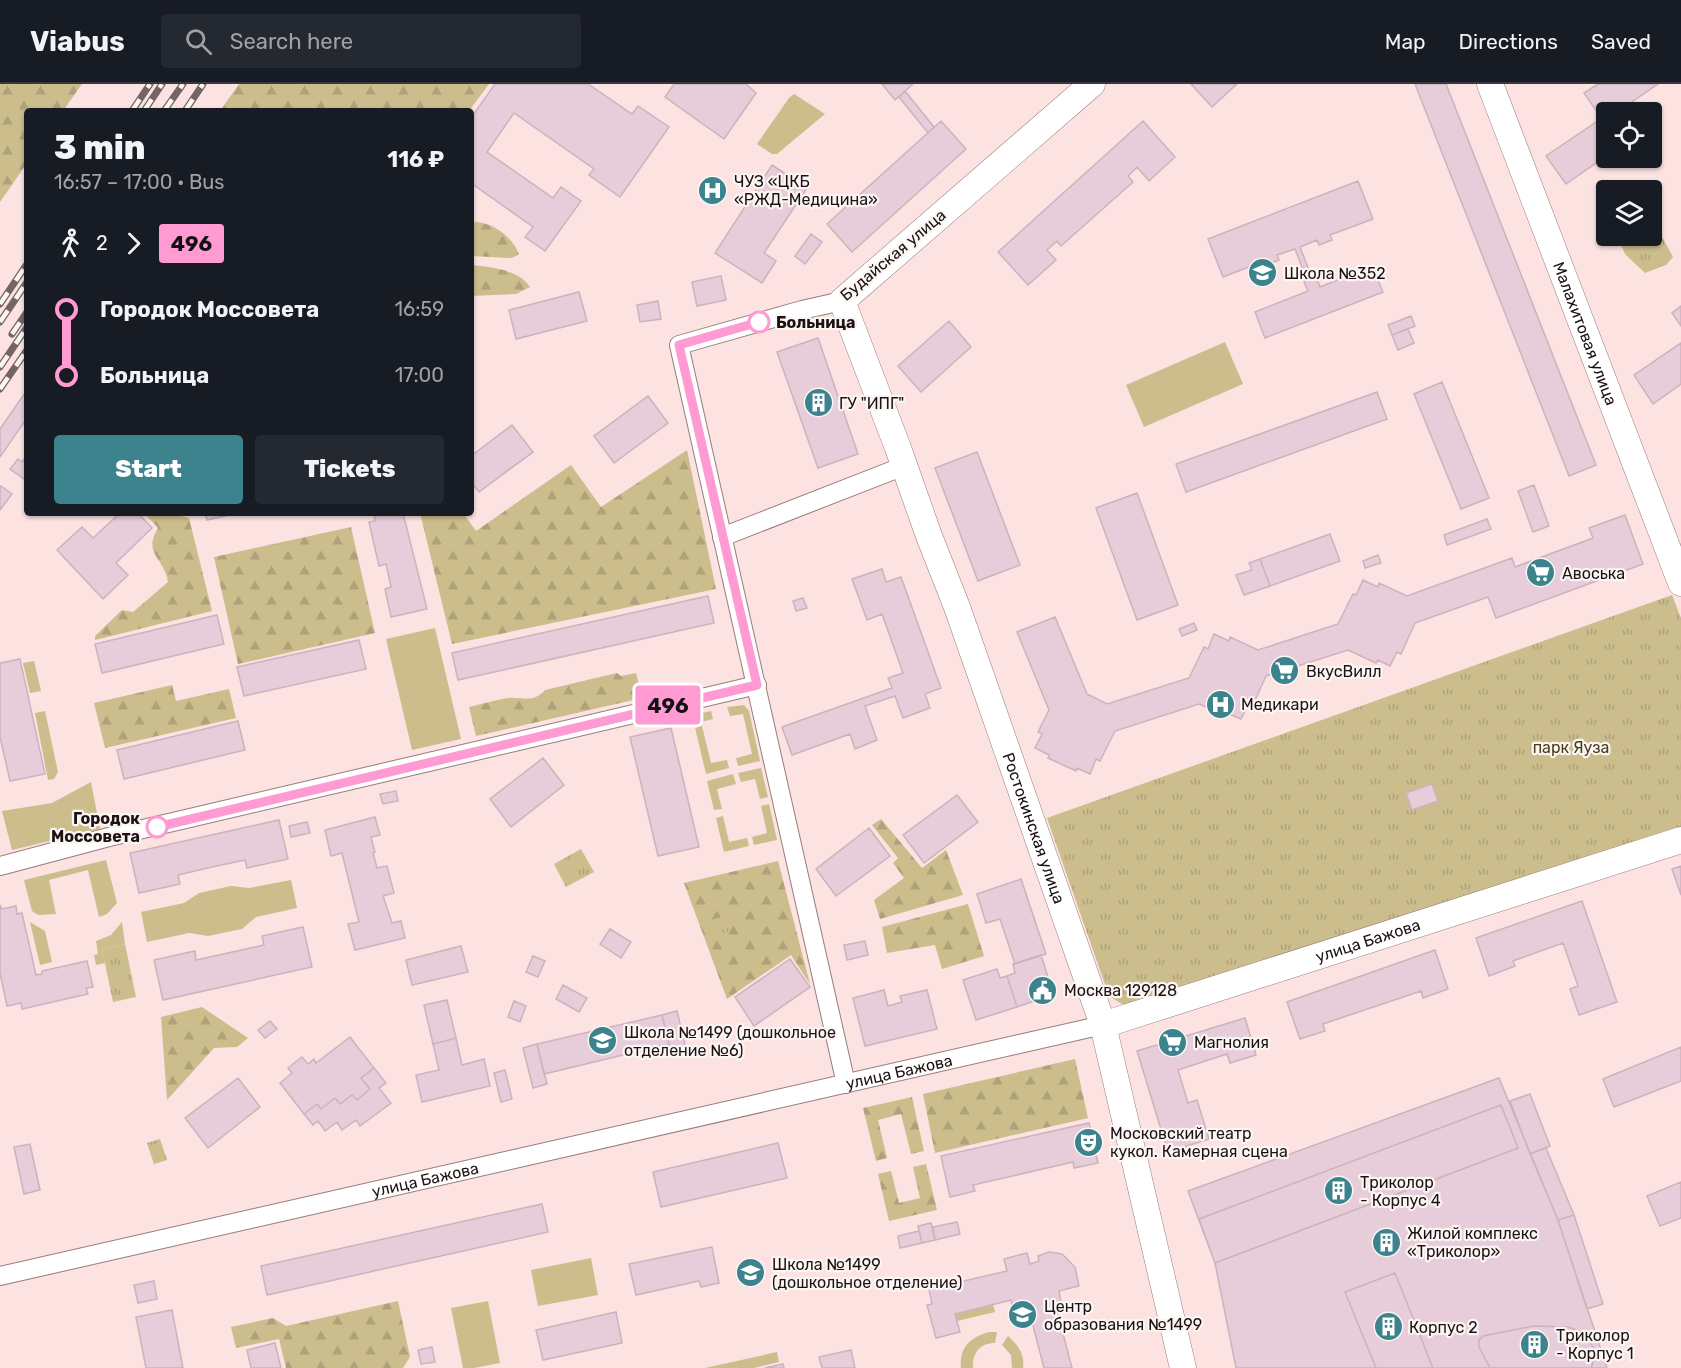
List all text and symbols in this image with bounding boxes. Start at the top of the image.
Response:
search box [161,14,581,68]
text: Viabus [30,25,125,58]
icon: search [182,25,215,58]
text: Search here [230,28,353,55]
text: Map [1385,29,1426,54]
text: Directions [1459,29,1558,54]
text: Saved [1591,29,1651,54]
map controls [1596,102,1662,246]
button: locate [1596,102,1662,168]
text: 3 min [54,128,146,167]
text: 116 ₽ [387,146,444,173]
text: 16:57 – 17:00 · Bus [54,170,225,194]
place label: ЧУЗ «ЦКБ «РЖД-Медицина» [734,172,878,209]
hospital icon: ЧУЗ «ЦКБ «РЖД-Медицина» [697,174,729,206]
button: layers [1596,180,1662,246]
street label: Будайская улица [836,205,950,305]
icon: walk [54,227,87,260]
icon: forward [117,227,150,260]
text: 2 [96,231,108,255]
text: 496 [171,231,212,256]
school or university icon: Школа №352 [1247,257,1279,289]
street label: Малахитовая улица [1549,259,1621,408]
place label: Школа №352 [1284,264,1386,283]
text: Городок Моссовета [100,296,319,323]
text: 16:59 [395,297,444,321]
marker: Больница [748,311,770,333]
place label: Больница [776,313,855,332]
text: Больница [100,362,209,389]
text: 17:00 [395,363,444,387]
building icon: ГУ "ИПГ" [802,387,834,419]
place label: ГУ "ИПГ" [839,394,904,413]
button: Start [54,435,243,504]
button: Tickets [255,435,444,504]
supermarket icon: Авоська [1525,557,1557,589]
place label: Авоська [1562,564,1625,583]
supermarket icon: ВкусВилл [1269,655,1301,687]
place label: ВкусВилл [1306,662,1382,681]
line badge: 496 [634,686,702,724]
hospital icon: Медикари [1204,688,1236,720]
text: 496 [647,693,689,718]
place label: Медикари [1241,695,1319,714]
park label: парк Яуза [1533,738,1609,757]
street label: Ростокинская улица [999,750,1069,906]
place label: Городок Моссовета [51,809,140,846]
marker: Городок Моссовета [146,816,168,838]
street label: улица Бажова [1313,915,1423,966]
public building icon: Москва 129128 [1027,974,1059,1006]
place label: Москва 129128 [1064,981,1177,1000]
place label: Школа №1499 (дошкольное отделение №6) [624,1023,836,1060]
school or university icon: Школа №1499 (дошкольное отделение №6) [587,1025,619,1057]
supermarket icon: Магнолия [1157,1026,1189,1058]
place label: Магнолия [1194,1033,1269,1052]
street label: улица Бажова [844,1050,954,1093]
place label: Московский театр кукол. Камерная сцена [1110,1124,1288,1161]
theatre icon: Московский театр кукол. Камерная сцена [1073,1126,1105,1158]
street label: улица Бажова [370,1158,480,1201]
place label: Триколор - Корпус 4 [1360,1173,1441,1210]
building icon: Триколор - Корпус 4 [1323,1175,1355,1207]
place label: Жилой комплекс «Триколор» [1407,1224,1538,1261]
building icon: Жилой комплекс «Триколор» [1370,1226,1402,1258]
place label: Школа №1499 (дошкольное отделение) [772,1255,962,1292]
school or university icon: Школа №1499 (дошкольное отделение) [735,1257,767,1289]
place label: Центр образования №1499 [1044,1297,1202,1334]
school or university icon: Центр образования №1499 [1007,1299,1039,1331]
building icon: Корпус 2 [1372,1311,1404,1343]
place label: Корпус 2 [1409,1318,1478,1337]
place label: Триколор - Корпус 1 [1556,1326,1634,1363]
building icon: Триколор - Корпус 1 [1519,1328,1551,1360]

